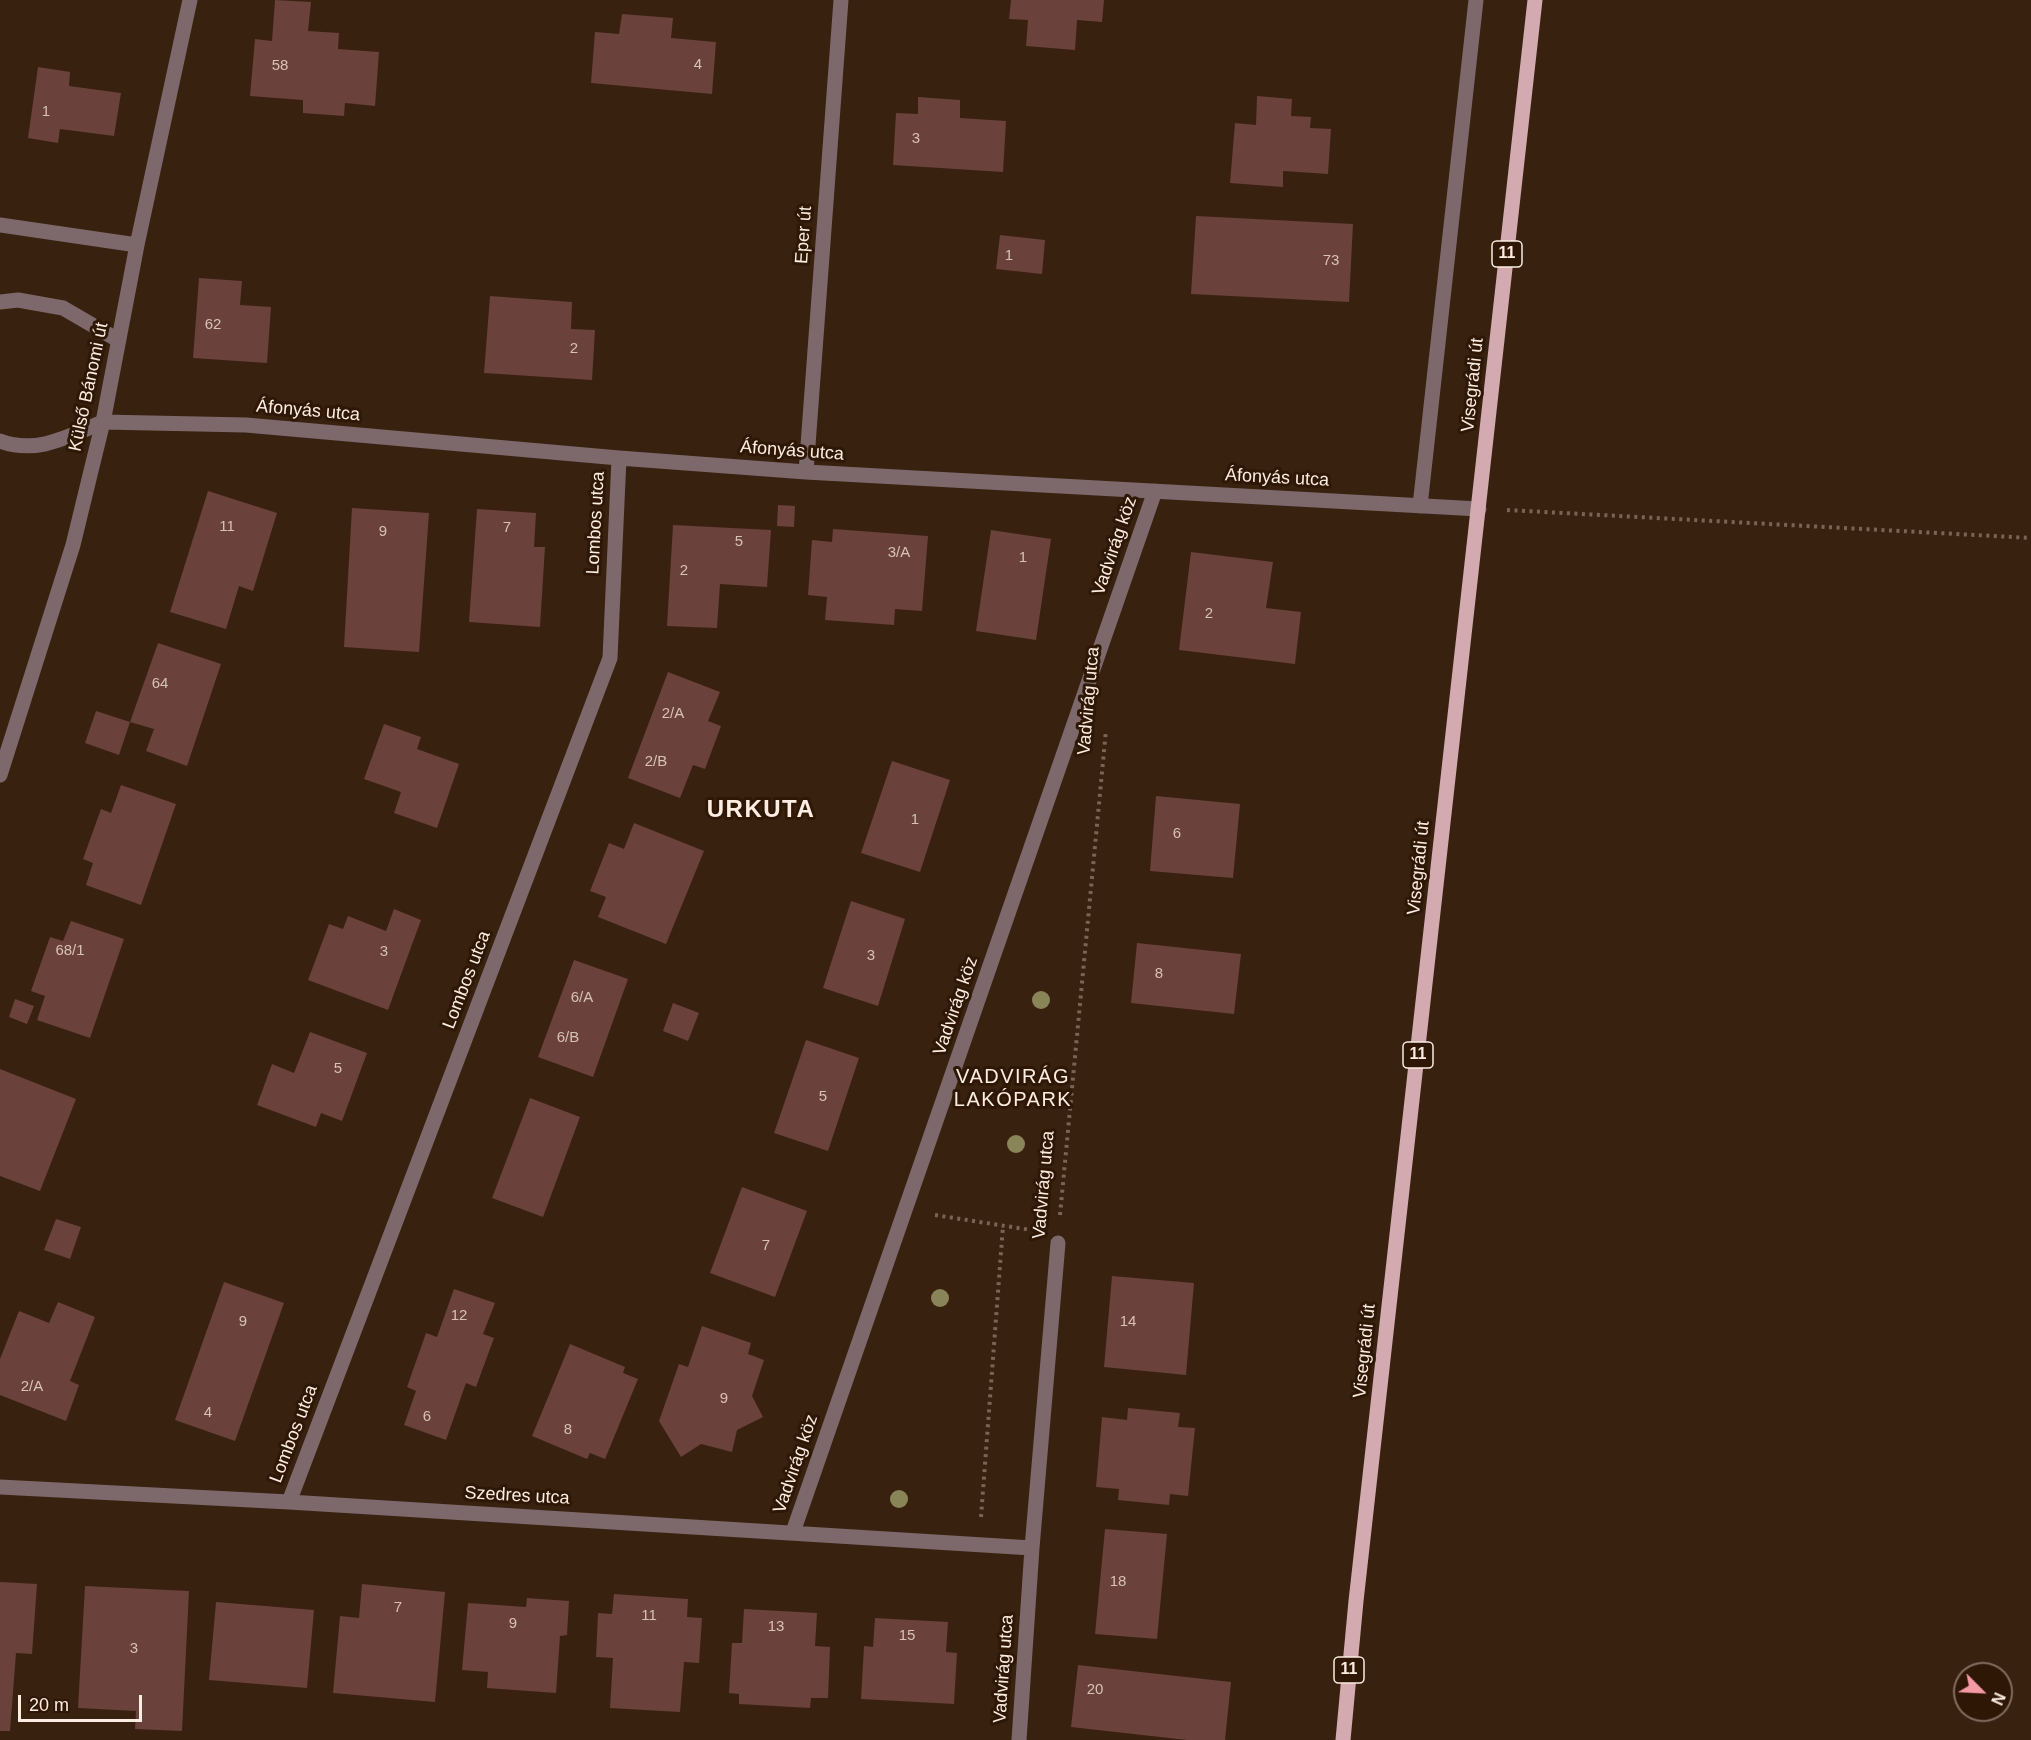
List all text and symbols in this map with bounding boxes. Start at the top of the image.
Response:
house number: 4 [694,56,702,74]
house number: 58 [272,57,288,75]
house number: 1 [42,103,50,121]
house number: 3 [912,130,920,148]
street label: Eper út [791,205,817,265]
road number: 11 [1492,241,1522,267]
house number: 1 [1005,247,1013,265]
house number: 73 [1323,252,1339,270]
house number: 62 [205,316,221,334]
street label: Külső Bánomi út [65,321,113,453]
street label: Visegrádi út [1457,337,1489,433]
house number: 2 [570,340,578,358]
street label: Áfonyás utca [255,396,361,426]
street label: Áfonyás utca [739,437,845,465]
street label: Áfonyás utca [1224,464,1330,492]
street label: Lombos utca [583,471,609,575]
street label: Vadvirág köz [1088,494,1142,598]
house number: 11 [219,518,235,536]
house number: 7 [503,519,511,537]
house number: 9 [379,523,387,541]
house number: 5 [735,533,743,551]
house number: 3/A [888,544,910,562]
house number: 1 [1019,549,1027,567]
house number: 2 [680,562,688,580]
house number: 2 [1205,605,1213,623]
street label: Vadvirág utca [1074,646,1104,756]
house number: 64 [152,675,168,693]
house number: 2/A [662,705,684,723]
house number: 2/B [645,753,667,771]
district label: URKUTA [707,796,815,824]
house number: 1 [911,811,919,829]
street label: Visegrádi út [1403,820,1435,916]
house number: 6 [1173,825,1181,843]
street label: Lombos utca [438,928,496,1032]
house number: 68/1 [55,942,85,960]
house number: 3 [380,943,388,961]
house number: 3 [867,947,875,965]
street label: Vadvirág köz [929,954,983,1058]
house number: 8 [1155,965,1163,983]
house number: 6/A [571,989,593,1007]
house number: 6/B [557,1029,579,1047]
road number: 11 [1403,1042,1433,1068]
house number: 5 [334,1060,342,1078]
district label: VADVIRÁG LAKÓPARK [954,1065,1072,1112]
house number: 5 [819,1088,827,1106]
street label: Vadvirág utca [1029,1130,1059,1240]
house number: 7 [762,1237,770,1255]
street label: Visegrádi út [1349,1303,1381,1399]
house number: 12 [451,1307,467,1325]
house number: 9 [239,1313,247,1331]
house number: 14 [1120,1313,1136,1331]
house number: 2/A [21,1378,43,1396]
street label: Lombos utca [265,1382,323,1486]
house number: 9 [720,1390,728,1408]
house number: 4 [204,1404,212,1422]
house number: 6 [423,1408,431,1426]
street label: Vadvirág köz [769,1412,823,1516]
house number: 8 [564,1421,572,1439]
street label: Szedres utca [464,1482,570,1510]
house number: 18 [1110,1573,1126,1591]
house number: 7 [394,1599,402,1617]
house number: 11 [641,1607,657,1625]
street label: Vadvirág utca [989,1614,1019,1724]
house number: 9 [509,1615,517,1633]
house number: 13 [768,1618,784,1636]
house number: 15 [899,1627,915,1645]
house number: 3 [130,1640,138,1658]
road number: 11 [1334,1657,1364,1683]
north arrow [1953,1662,2013,1722]
house number: 20 [1087,1681,1103,1699]
scale bar [21,1683,146,1721]
text: N [1988,1690,2008,1707]
text: 20 m [29,1695,69,1715]

